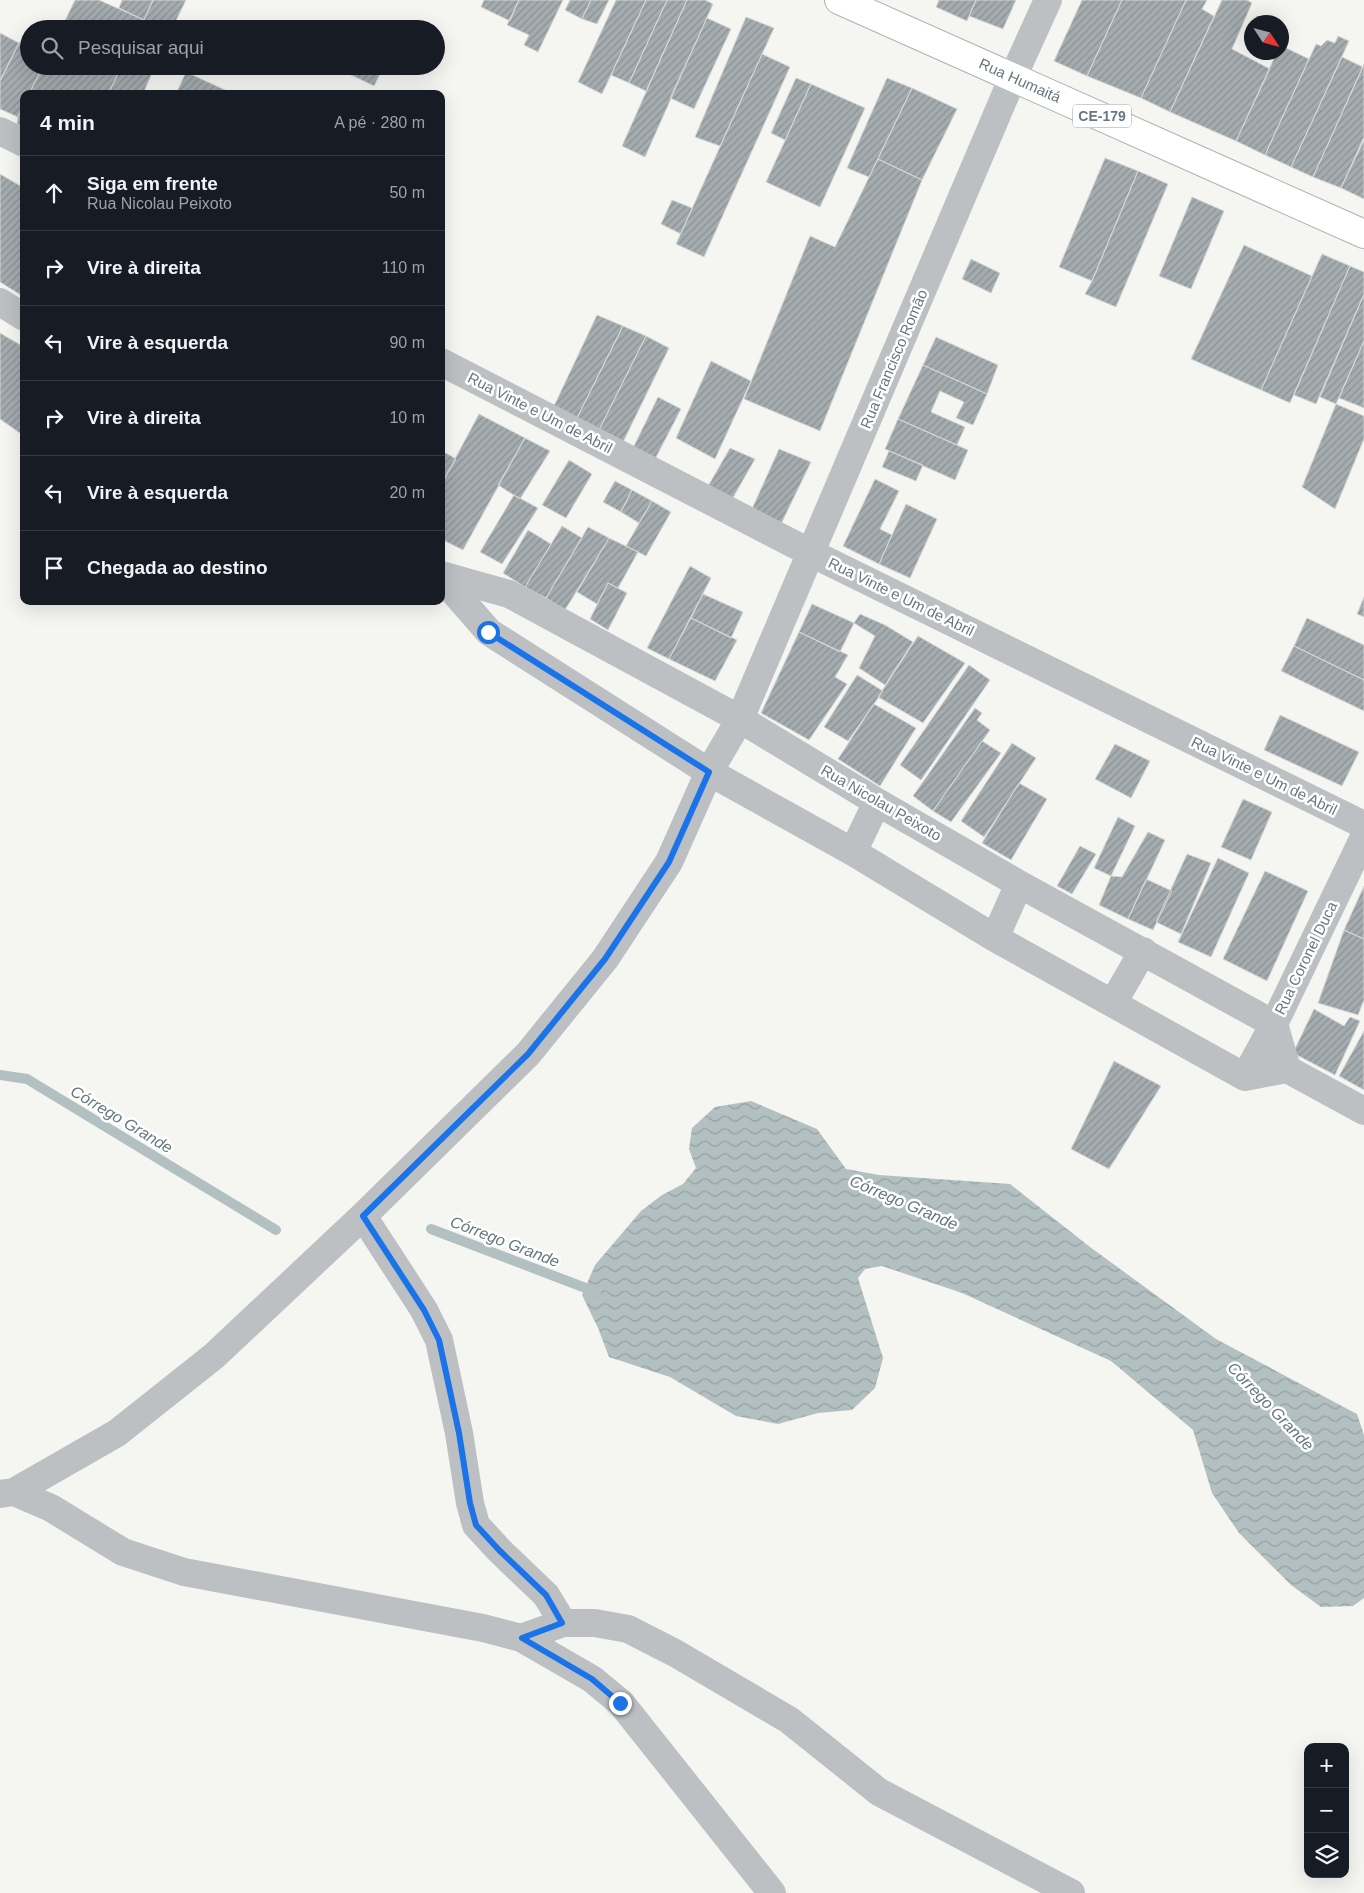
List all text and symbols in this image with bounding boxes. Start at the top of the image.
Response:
north arrow [1244,15,1289,60]
search box [20,20,445,75]
icon: search [38,34,66,62]
text: Pesquisar aqui [78,37,204,58]
street label: Rua Humaitá [977,55,1064,106]
road number: CE-179 [1073,104,1131,128]
text: 4 min [40,111,95,134]
text: A pé · 280 m [334,114,425,131]
text: Siga em frente [87,173,218,194]
icon: ahead [40,179,68,207]
text: 50 m [389,184,425,201]
text: Rua Nicolau Peixoto [87,195,232,212]
icon: right [40,254,68,282]
text: Vire à direita [87,257,201,278]
text: 110 m [382,259,425,276]
street label: Rua Francisco Romão [857,287,931,431]
icon: left [40,329,68,357]
text: Vire à esquerda [87,332,228,353]
text: 90 m [389,334,425,351]
street label: Rua Vinte e Um de Abril [465,369,615,456]
icon: right [40,404,68,432]
text: Vire à direita [87,407,201,428]
text: 10 m [389,409,425,426]
icon: left [40,479,68,507]
text: Vire à esquerda [87,482,228,503]
text: 20 m [389,484,425,501]
icon: arrive [40,554,68,582]
street label: Rua Vinte e Um de Abril [826,554,977,639]
text: Chegada ao destino [87,557,268,578]
route start [477,621,500,644]
street label: Rua Vinte e Um de Abril [1189,733,1340,818]
street label: Rua Nicolau Peixoto [818,761,944,844]
street label: Rua Coronel Duca [1271,898,1341,1017]
water label: Córrego Grande [68,1082,176,1157]
water label: Córrego Grande [847,1172,960,1233]
water label: Córrego Grande [448,1213,562,1270]
water label: Córrego Grande [1224,1359,1317,1454]
route end [609,1692,632,1715]
map controls [1304,1743,1349,1878]
button: + [1304,1743,1349,1788]
button: − [1304,1788,1349,1833]
button: layers [1304,1833,1349,1878]

